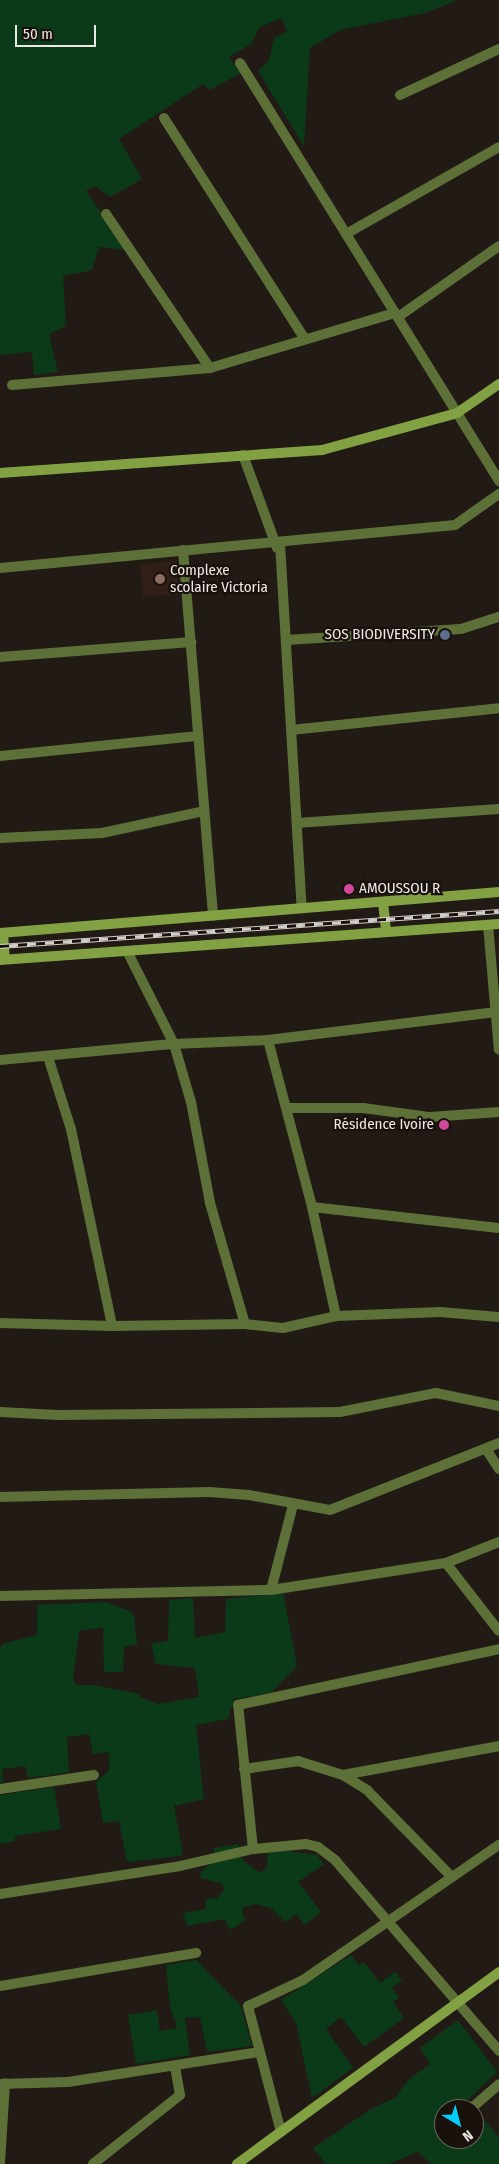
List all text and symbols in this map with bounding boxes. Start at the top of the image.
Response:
scale bar [18,15,99,47]
text: 50 m [23,25,53,43]
place label: Complexe scolaire Victoria [170,561,268,596]
marker: Complexe scolaire Victoria [154,573,166,585]
place label: SOS BIODIVERSITY [324,626,435,644]
marker: SOS BIODIVERSITY [439,629,451,641]
place label: AMOUSSOU R [359,880,440,898]
marker: AMOUSSOU R [343,883,355,895]
place label: Résidence Ivoire [334,1116,434,1134]
marker: Résidence Ivoire [438,1119,450,1131]
north arrow [434,2099,484,2149]
text: N [459,2126,476,2145]

